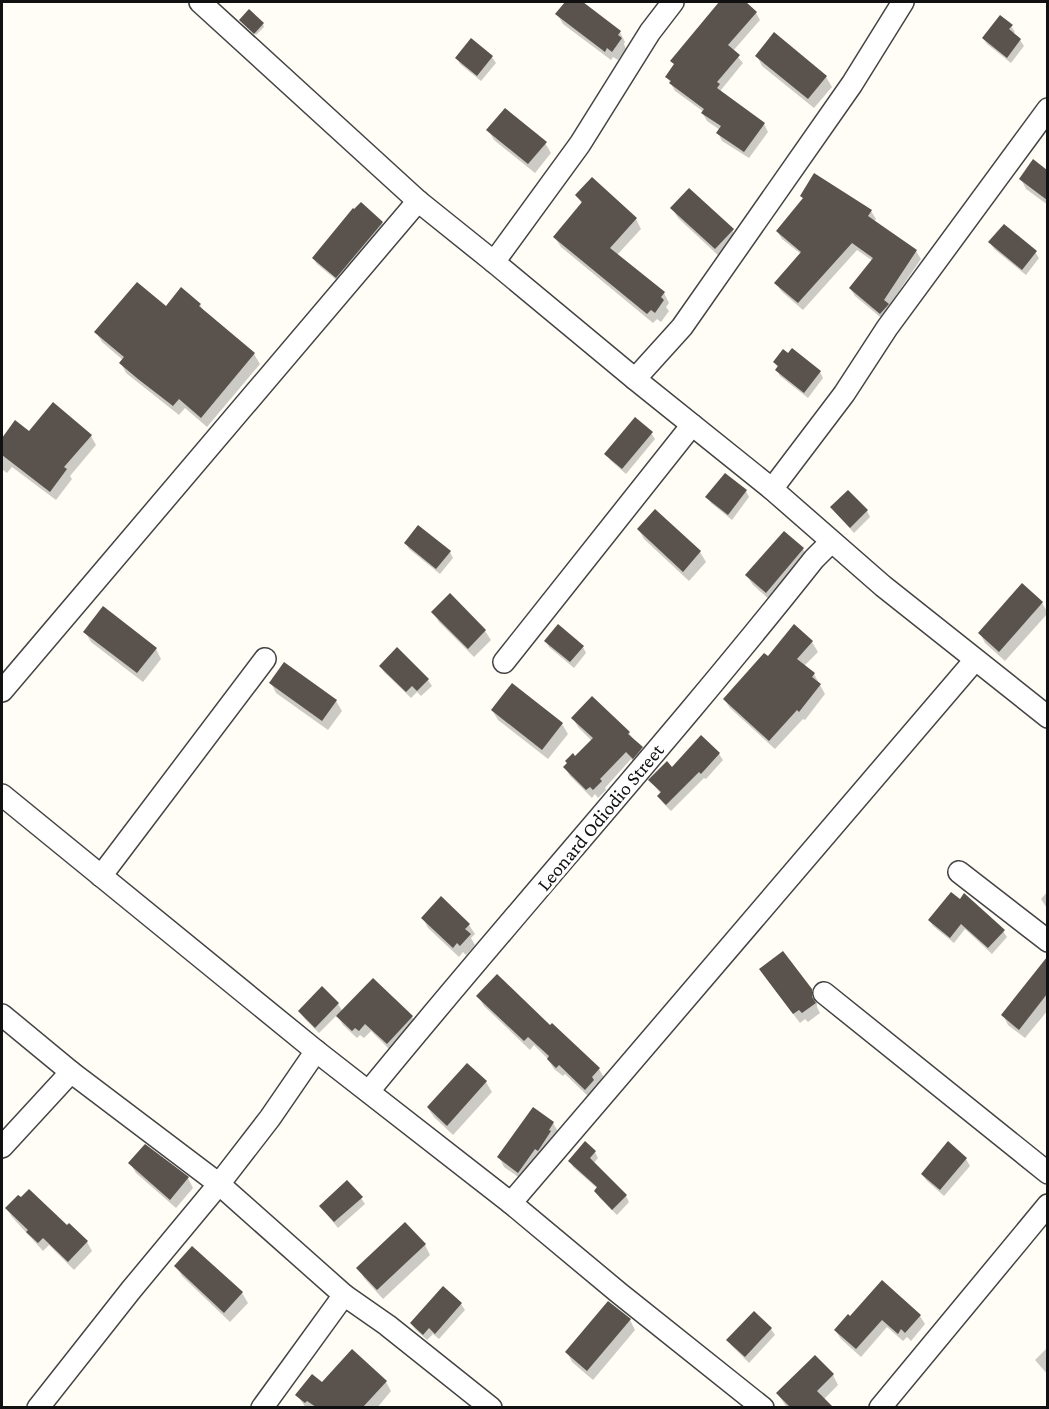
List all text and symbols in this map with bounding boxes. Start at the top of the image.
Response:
street label: Leonard Odiodio Street [532,739,668,895]

